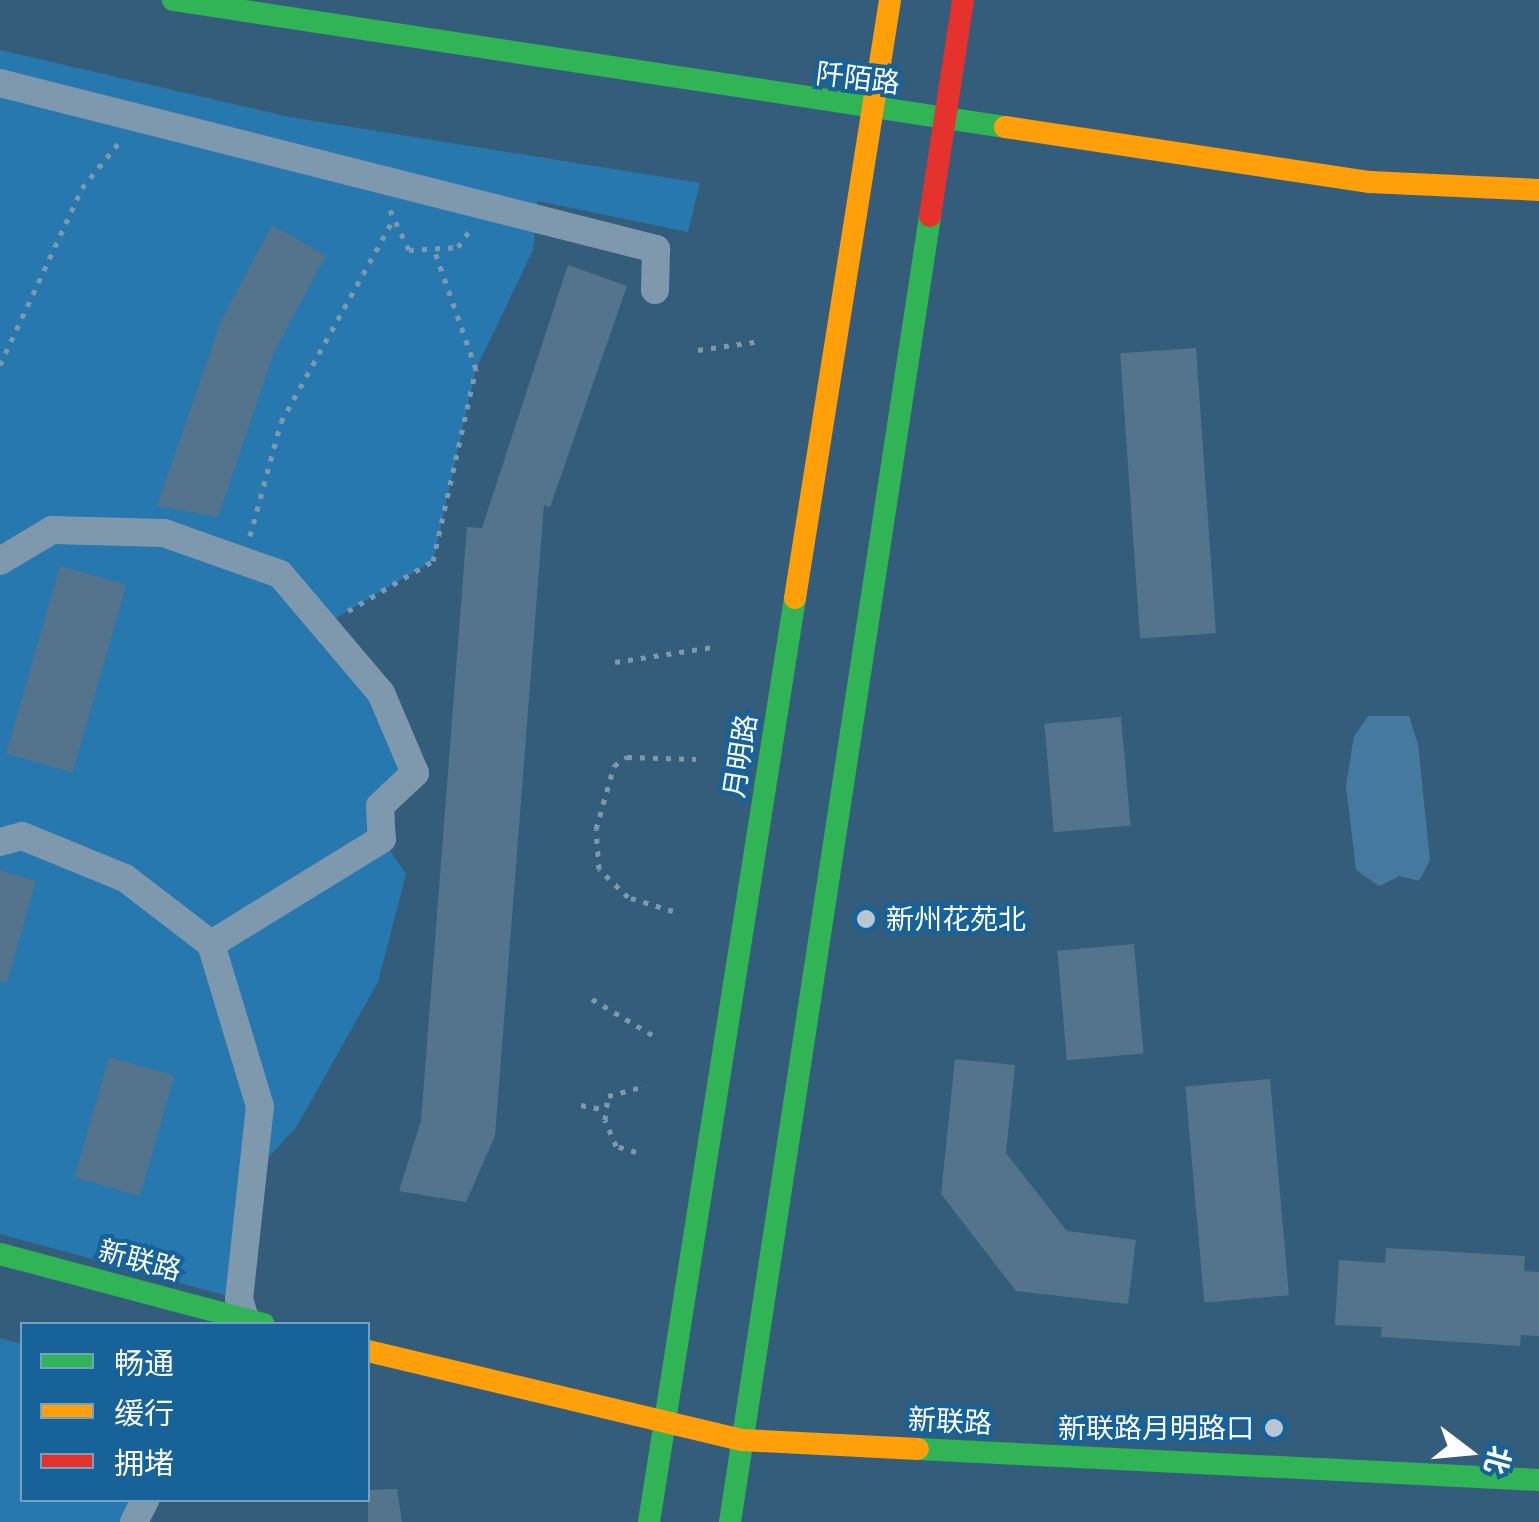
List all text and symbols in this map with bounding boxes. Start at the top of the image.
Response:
street label: 阡陌路 [814,56,902,100]
street label: 月明路 [717,712,763,800]
place label: 新州花苑北 [886,902,1026,936]
marker: 新州花苑北 [855,908,877,930]
street label: 新联路 [95,1233,185,1287]
legend [20,1322,370,1502]
text: 畅通 [114,1345,174,1381]
text: 缓行 [114,1395,174,1431]
street label: 新联路 [907,1402,993,1440]
north arrow [1419,1402,1519,1502]
place label: 新联路月明路口 [1058,1411,1254,1445]
marker: 新联路月明路口 [1263,1417,1285,1439]
text: 北 [1479,1442,1518,1478]
text: 拥堵 [114,1445,174,1481]

